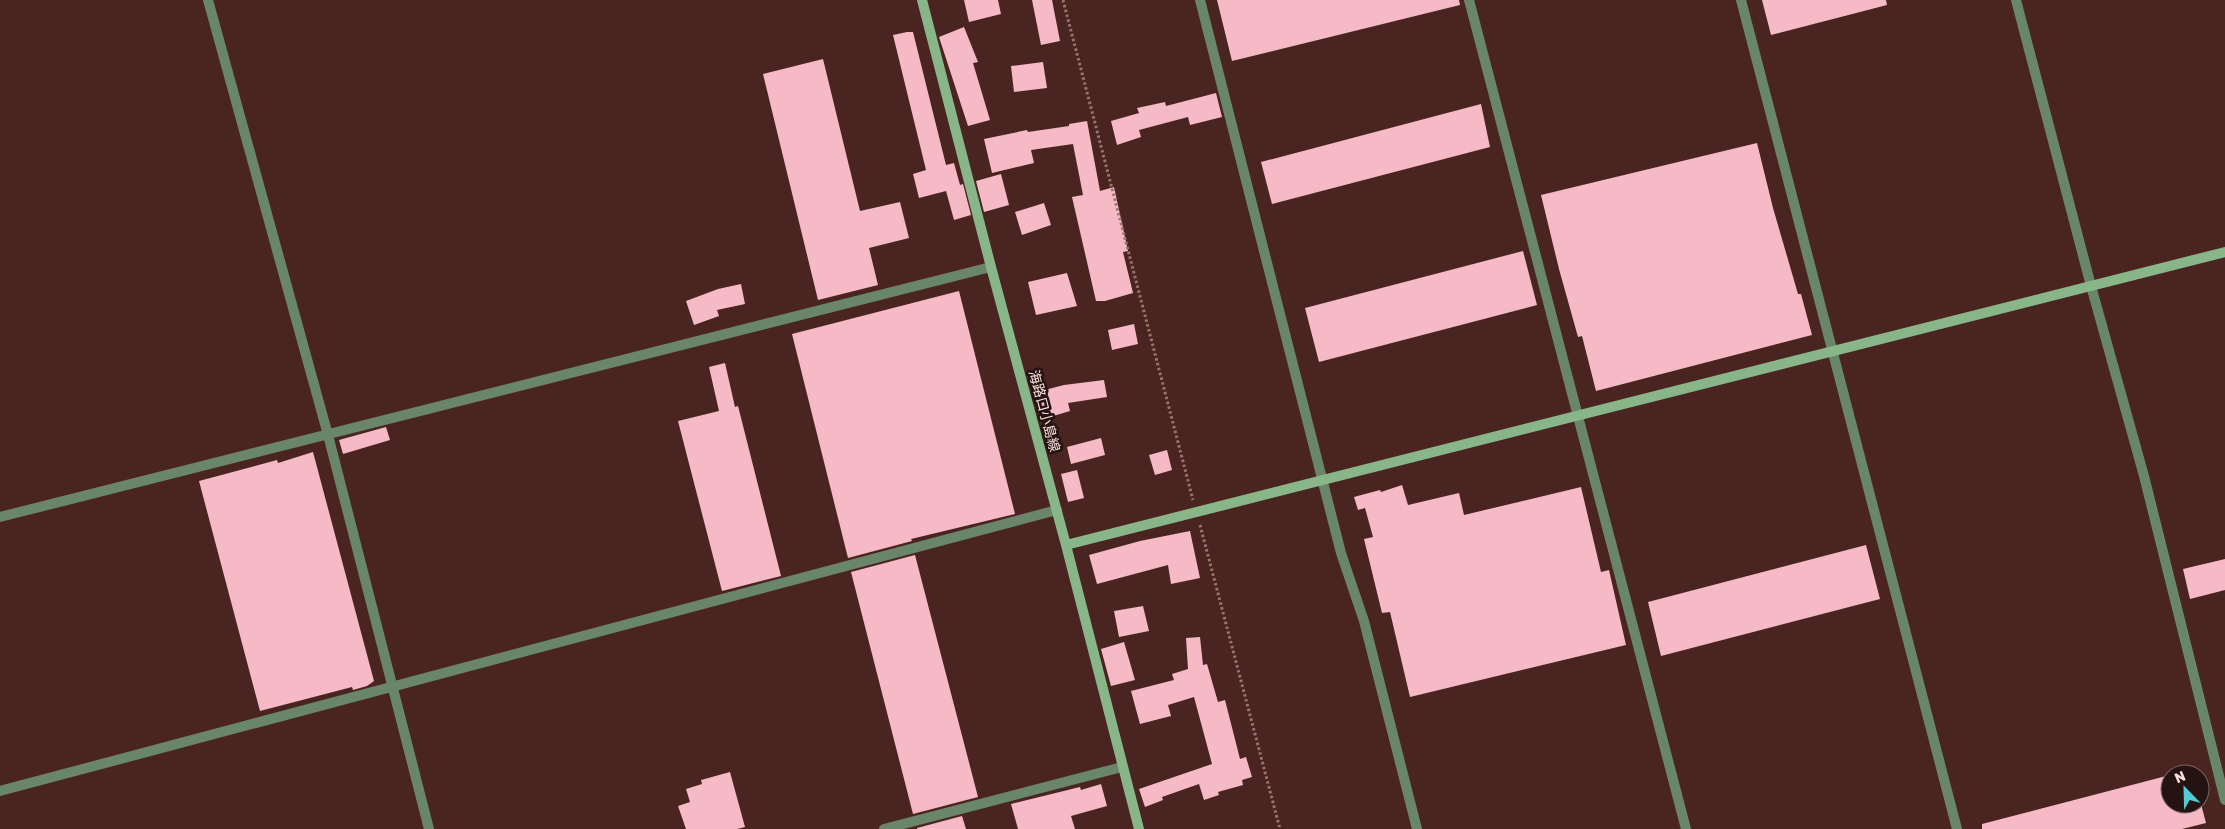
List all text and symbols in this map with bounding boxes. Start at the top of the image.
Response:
street label: 海路口小島線 [1025,368,1063,454]
north arrow [2160,764,2210,814]
text: N [2172,768,2188,787]

